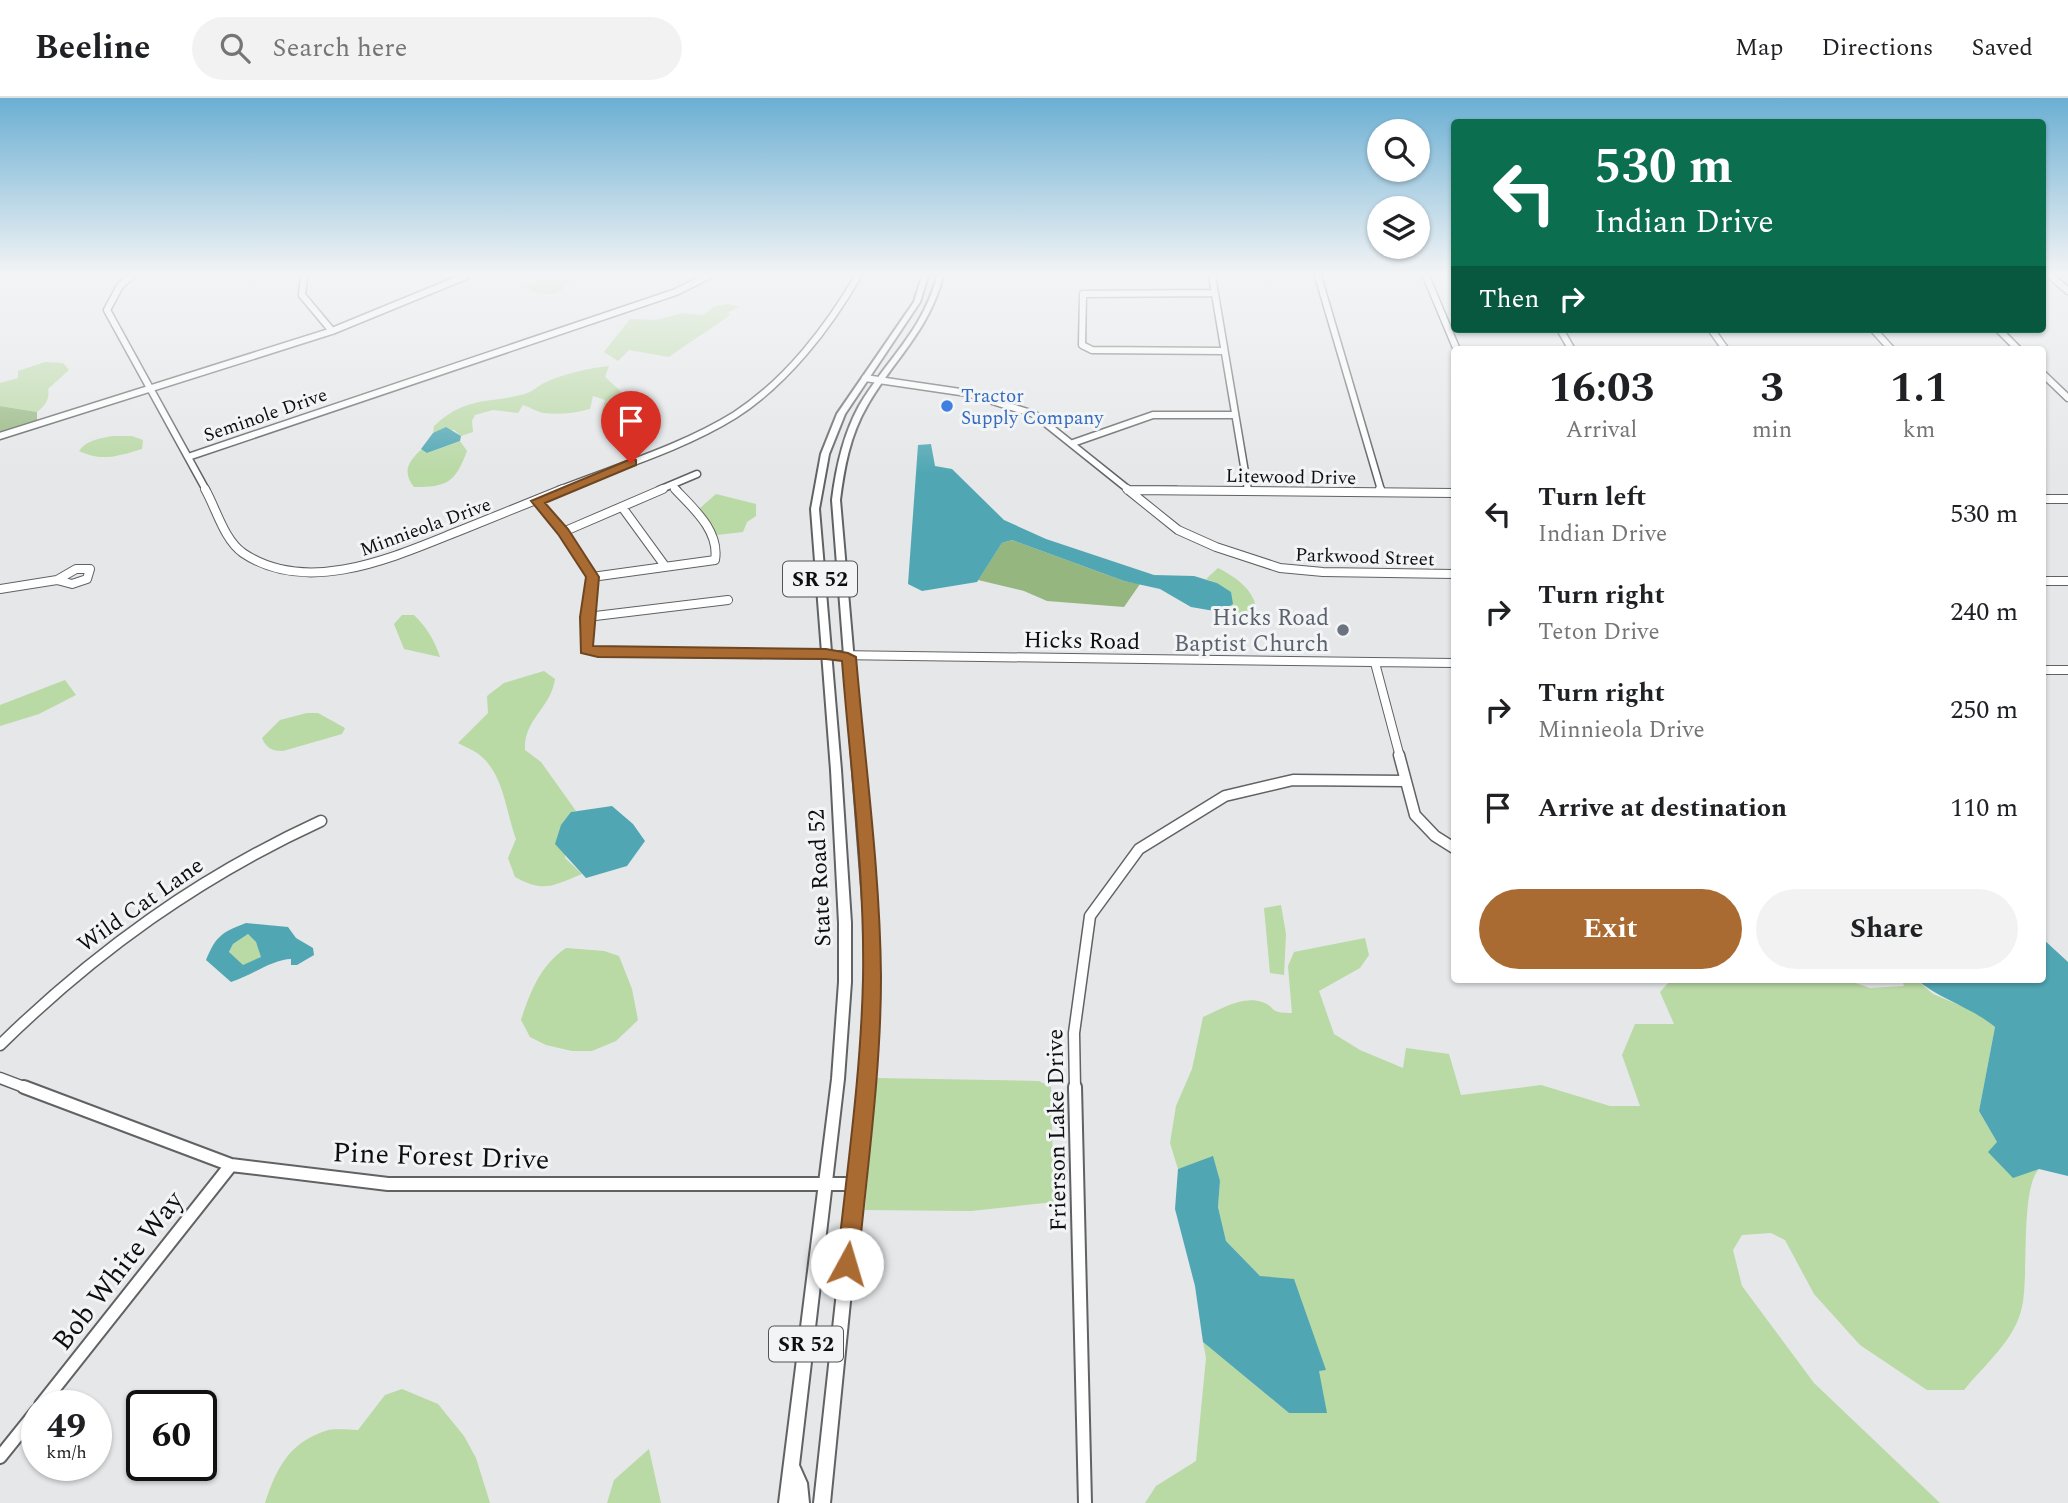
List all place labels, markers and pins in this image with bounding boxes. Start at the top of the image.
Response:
place label: Tractor Supply Company [961,382,1104,433]
pin [601,391,661,463]
marker: Tractor Supply Company [939,398,955,414]
place label: Hicks Road Baptist Church [1174,601,1329,662]
marker: Hicks Road Baptist Church [1335,622,1351,638]

